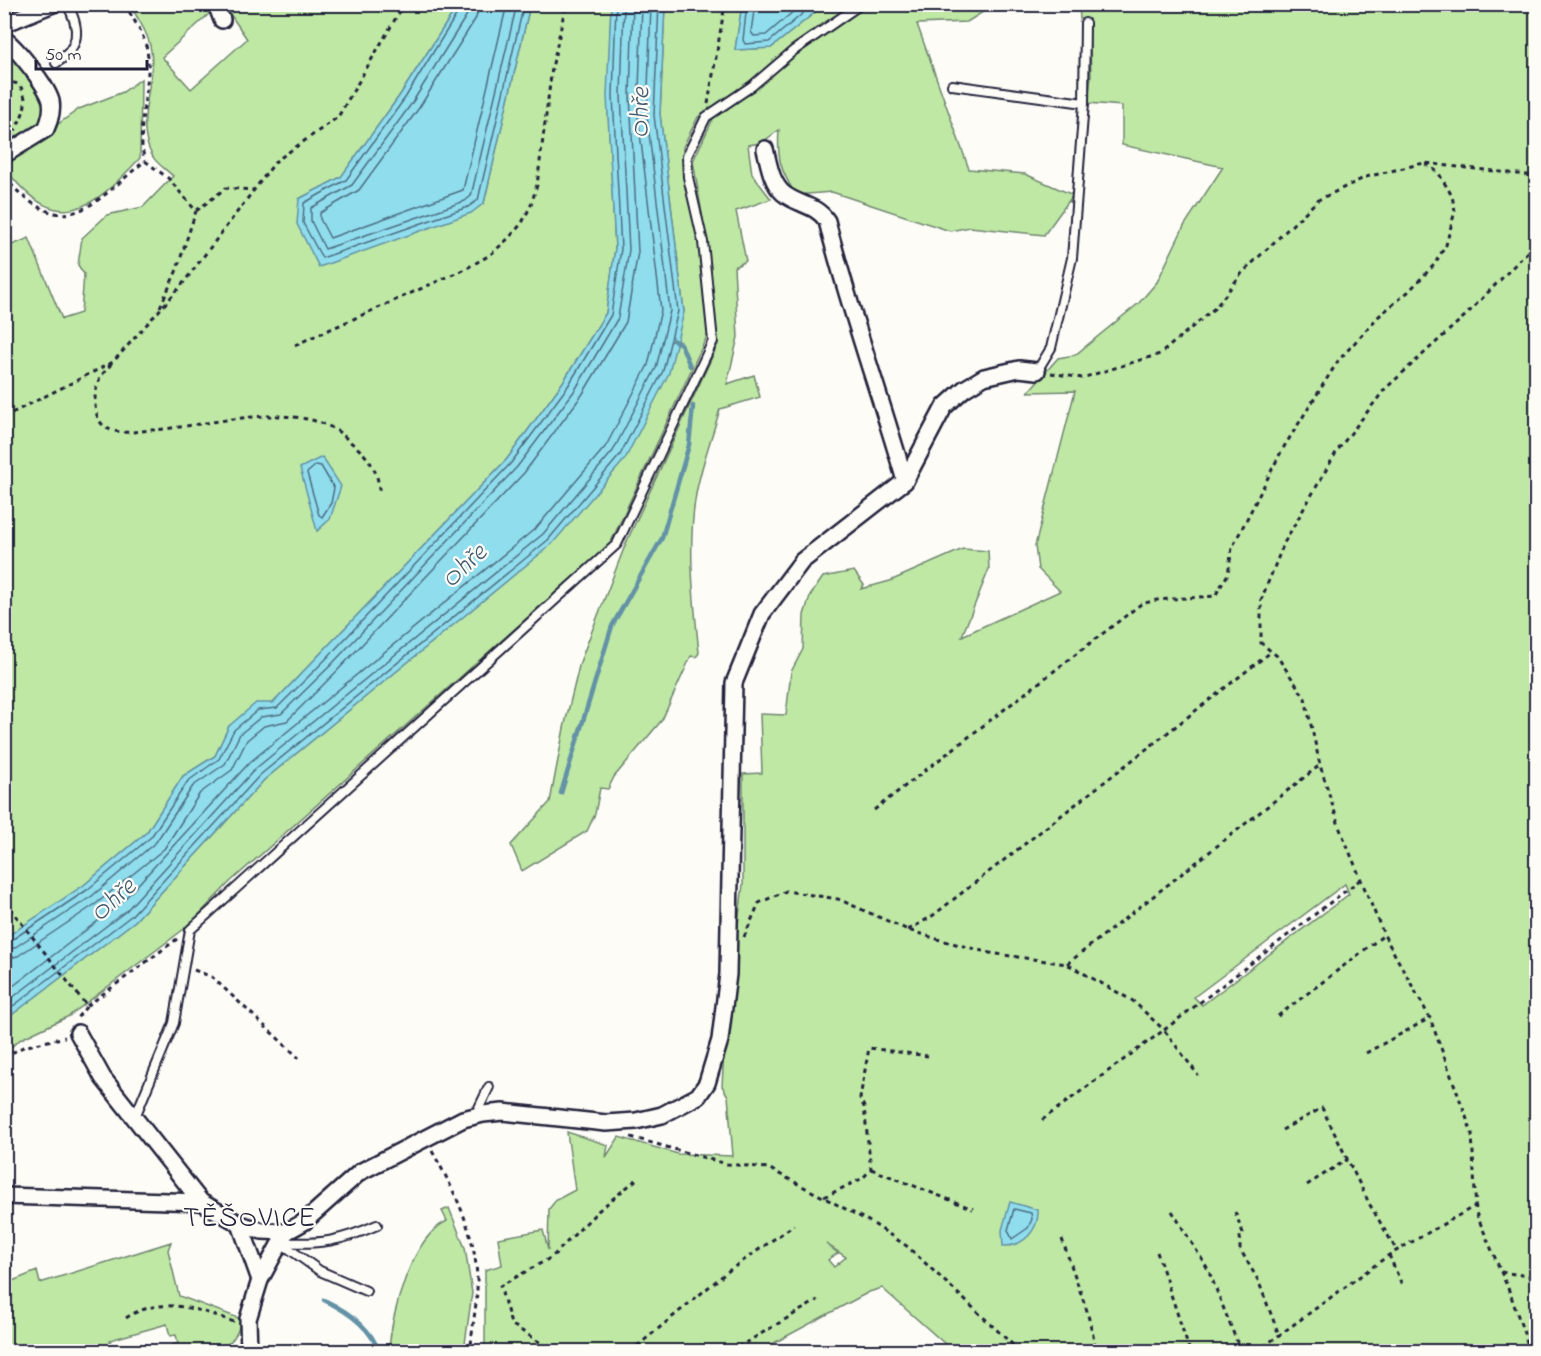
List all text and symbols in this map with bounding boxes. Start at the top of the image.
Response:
scale bar [36,33,147,71]
text: 50 m [45,43,82,69]
water label: Ohře [622,85,661,139]
water label: Ohře [433,534,498,598]
water label: Ohře [82,868,147,932]
district label: TĚŠOVICE [183,1199,317,1240]

